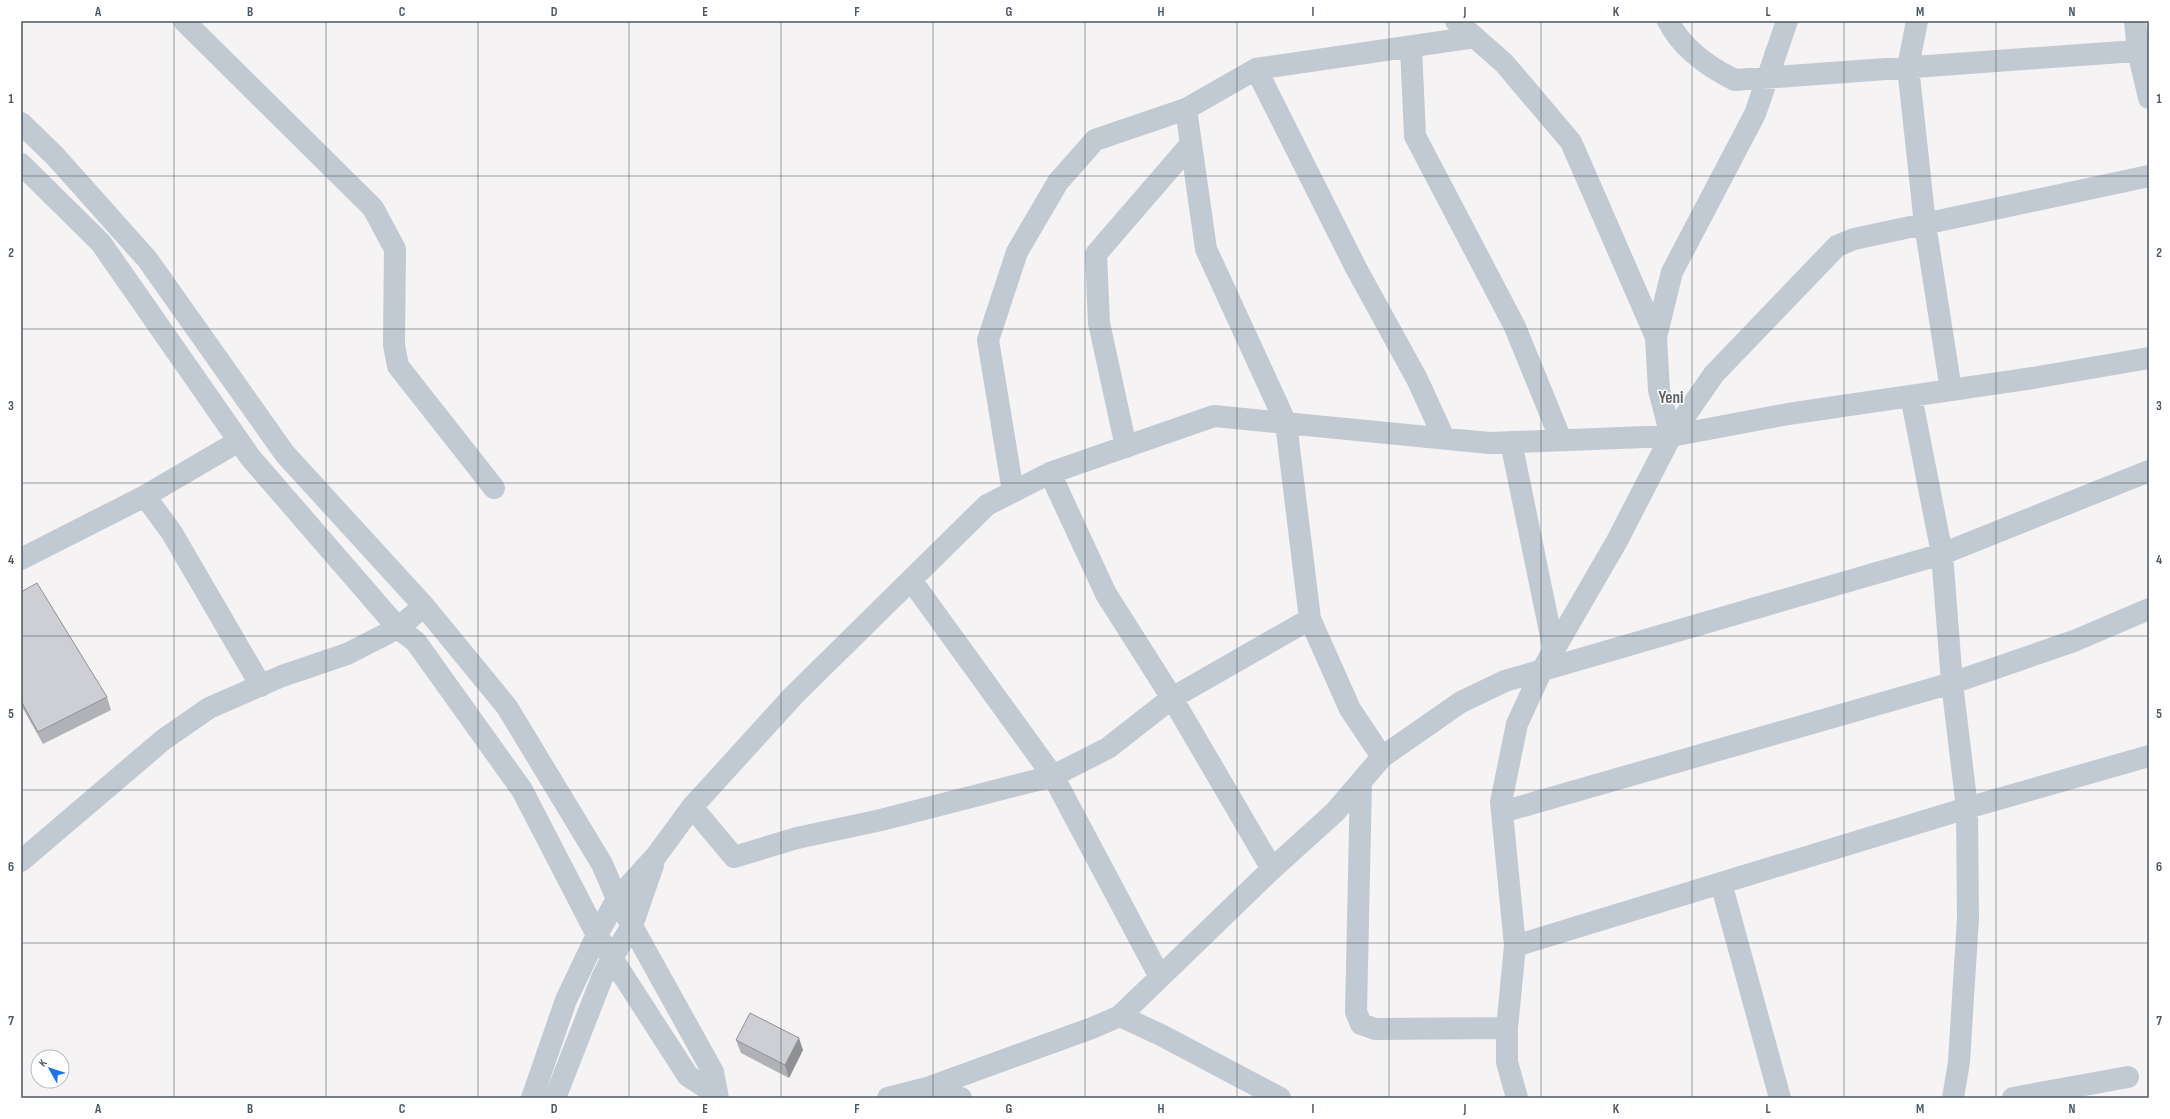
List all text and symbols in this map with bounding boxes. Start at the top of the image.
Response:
text: A [94,4,102,20]
text: B [247,4,253,20]
text: C [399,4,406,20]
text: D [551,4,558,20]
text: E [702,4,708,20]
text: F [854,4,860,20]
text: G [1006,4,1013,20]
text: H [1158,4,1165,20]
text: I [1312,4,1315,20]
text: J [1463,4,1467,20]
text: K [1613,4,1620,20]
text: L [1765,4,1771,20]
text: M [1916,4,1924,20]
text: N [2069,4,2076,20]
text: 1 [8,91,14,107]
text: 1 [2156,91,2162,107]
text: 2 [8,245,14,261]
text: 2 [2156,245,2162,261]
district label: Yeni [1658,388,1684,408]
text: 3 [8,398,14,414]
text: 3 [2156,398,2162,414]
text: 4 [8,552,14,568]
text: 4 [2156,552,2162,568]
text: 5 [8,706,14,722]
text: 5 [2156,706,2162,722]
text: 6 [8,859,14,875]
text: 6 [2156,859,2162,875]
text: 7 [8,1013,14,1029]
text: 7 [2156,1013,2162,1029]
north arrow [30,1049,70,1089]
text: K [36,1056,50,1069]
text: A [94,1101,102,1117]
text: B [247,1101,253,1117]
text: C [399,1101,406,1117]
text: D [551,1101,558,1117]
text: E [702,1101,708,1117]
text: F [854,1101,860,1117]
text: G [1006,1101,1013,1117]
text: H [1158,1101,1165,1117]
text: I [1312,1101,1315,1117]
text: J [1463,1101,1467,1117]
text: K [1613,1101,1620,1117]
text: L [1765,1101,1771,1117]
text: M [1916,1101,1924,1117]
text: N [2069,1101,2076,1117]

